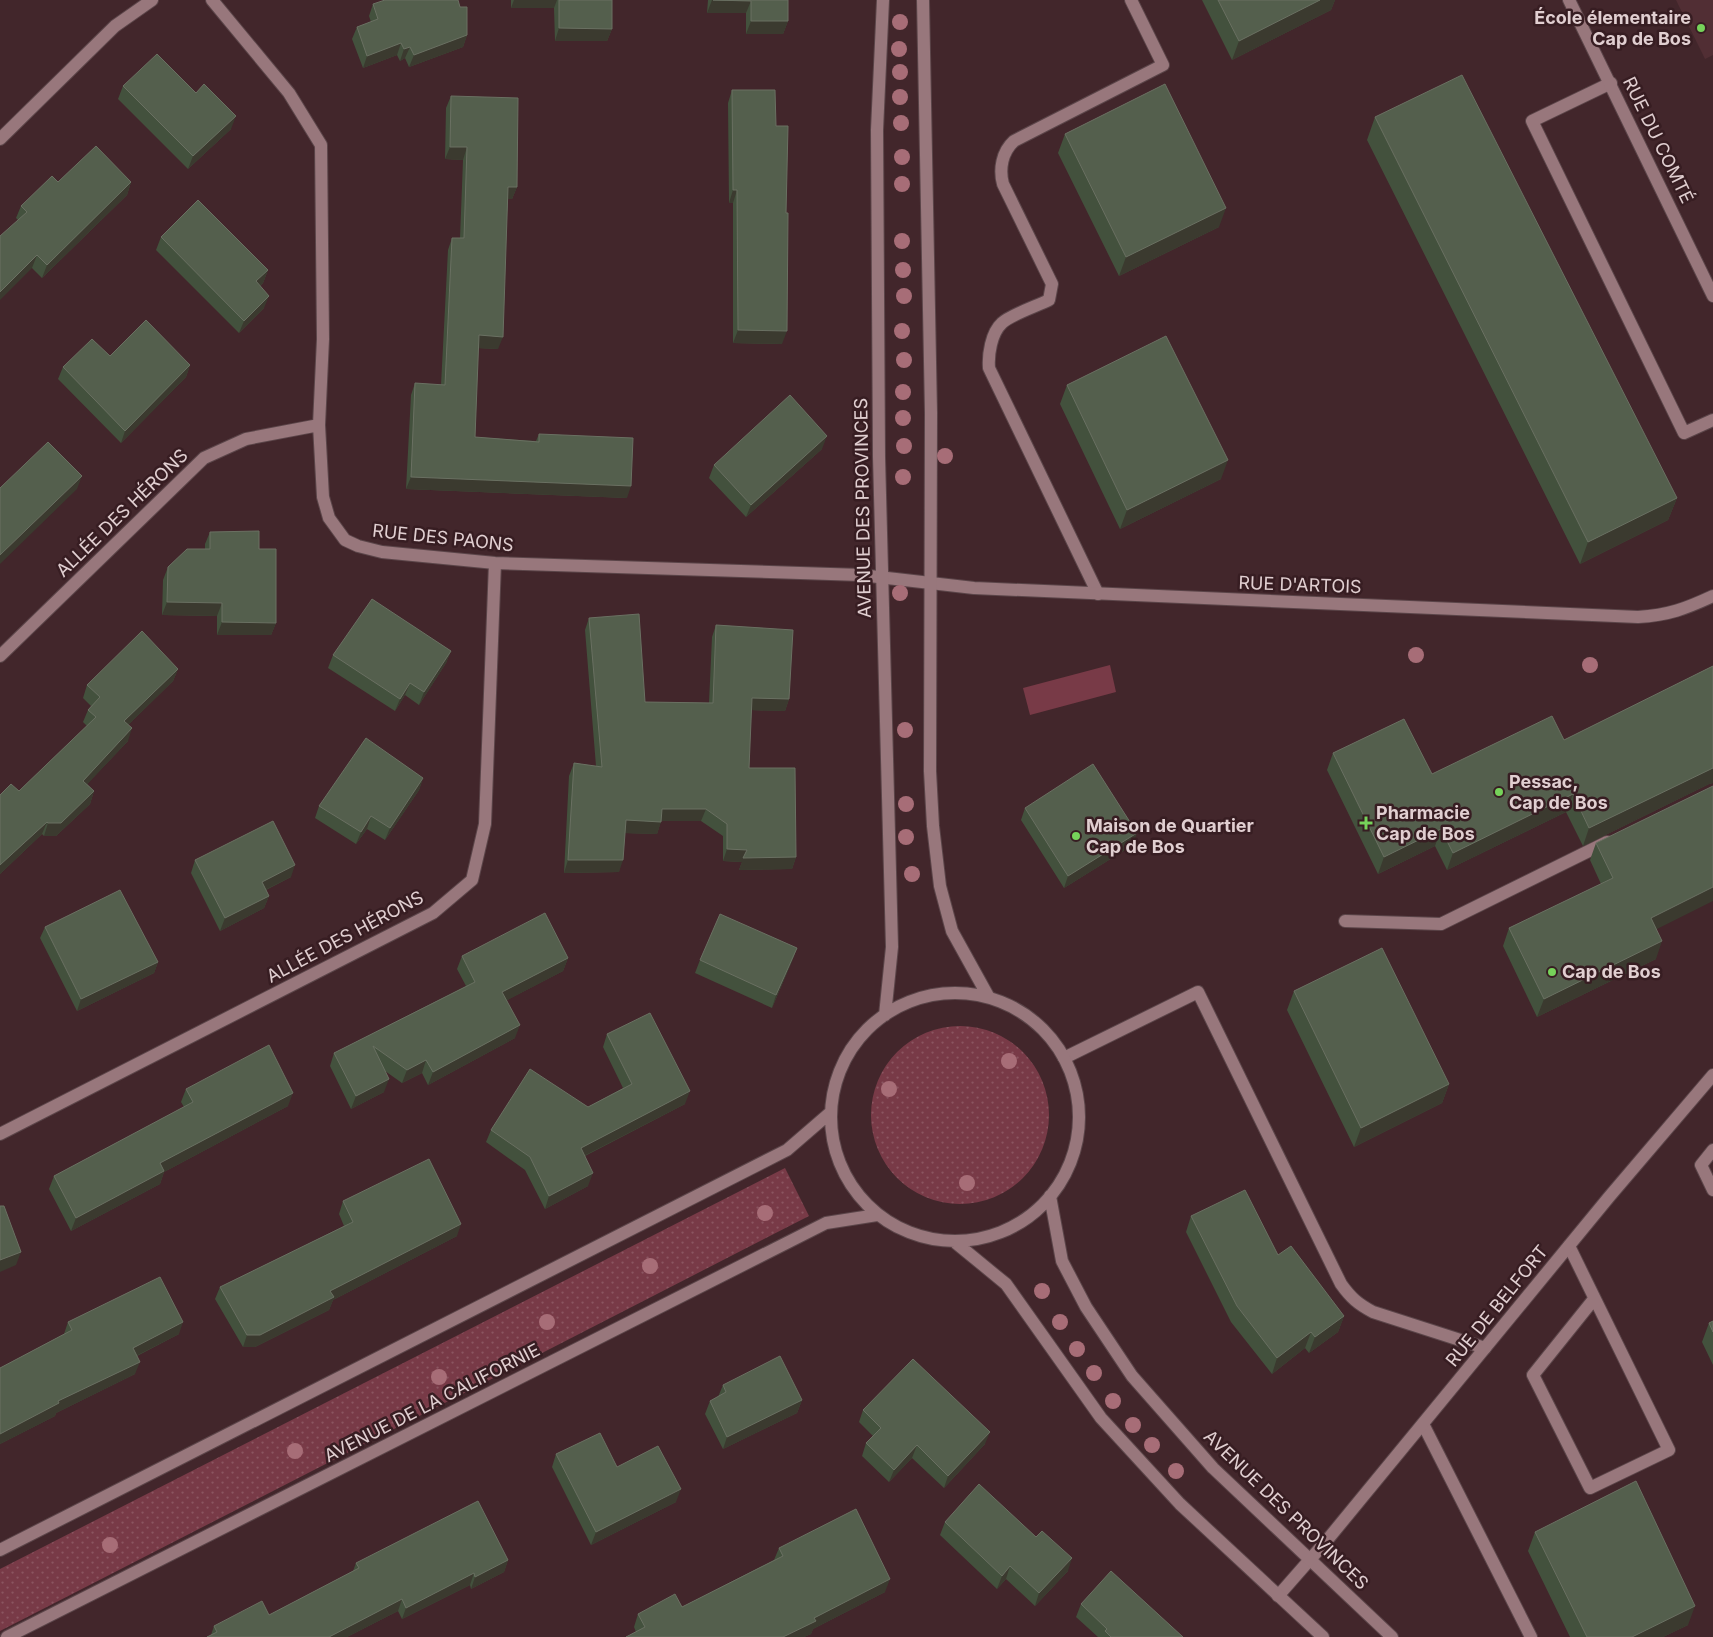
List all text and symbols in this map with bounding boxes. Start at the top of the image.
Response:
place label: École élementaire Cap de Bos [1534,7,1691,49]
marker: École élementaire Cap de Bos [1695,22,1707,34]
street label: RUE DU COMTÉ [1619,73,1699,206]
street label: AVENUE DES PROVINCES [850,398,875,618]
street label: ALLÉE DES HÉRONS [51,444,192,581]
street label: RUE DES PAONS [371,520,515,555]
street label: RUE D'ARTOIS [1238,572,1362,597]
place label: Pessac, Cap de Bos [1509,771,1608,813]
marker: Pessac, Cap de Bos [1493,786,1505,798]
place label: Pharmacie Cap de Bos [1376,802,1475,844]
place label: Maison de Quartier Cap de Bos [1086,815,1254,857]
marker: Pharmacie Cap de Bos [1360,817,1372,829]
marker: Maison de Quartier Cap de Bos [1070,830,1082,842]
street label: ALLÉE DES HÉRONS [262,885,427,987]
place label: Cap de Bos [1562,961,1661,982]
marker: Cap de Bos [1546,966,1558,978]
street label: RUE DE BELFORT [1441,1241,1552,1371]
street label: AVENUE DE LA CALIFORNIE [320,1339,543,1466]
street label: AVENUE DES PROVINCES [1200,1426,1373,1594]

